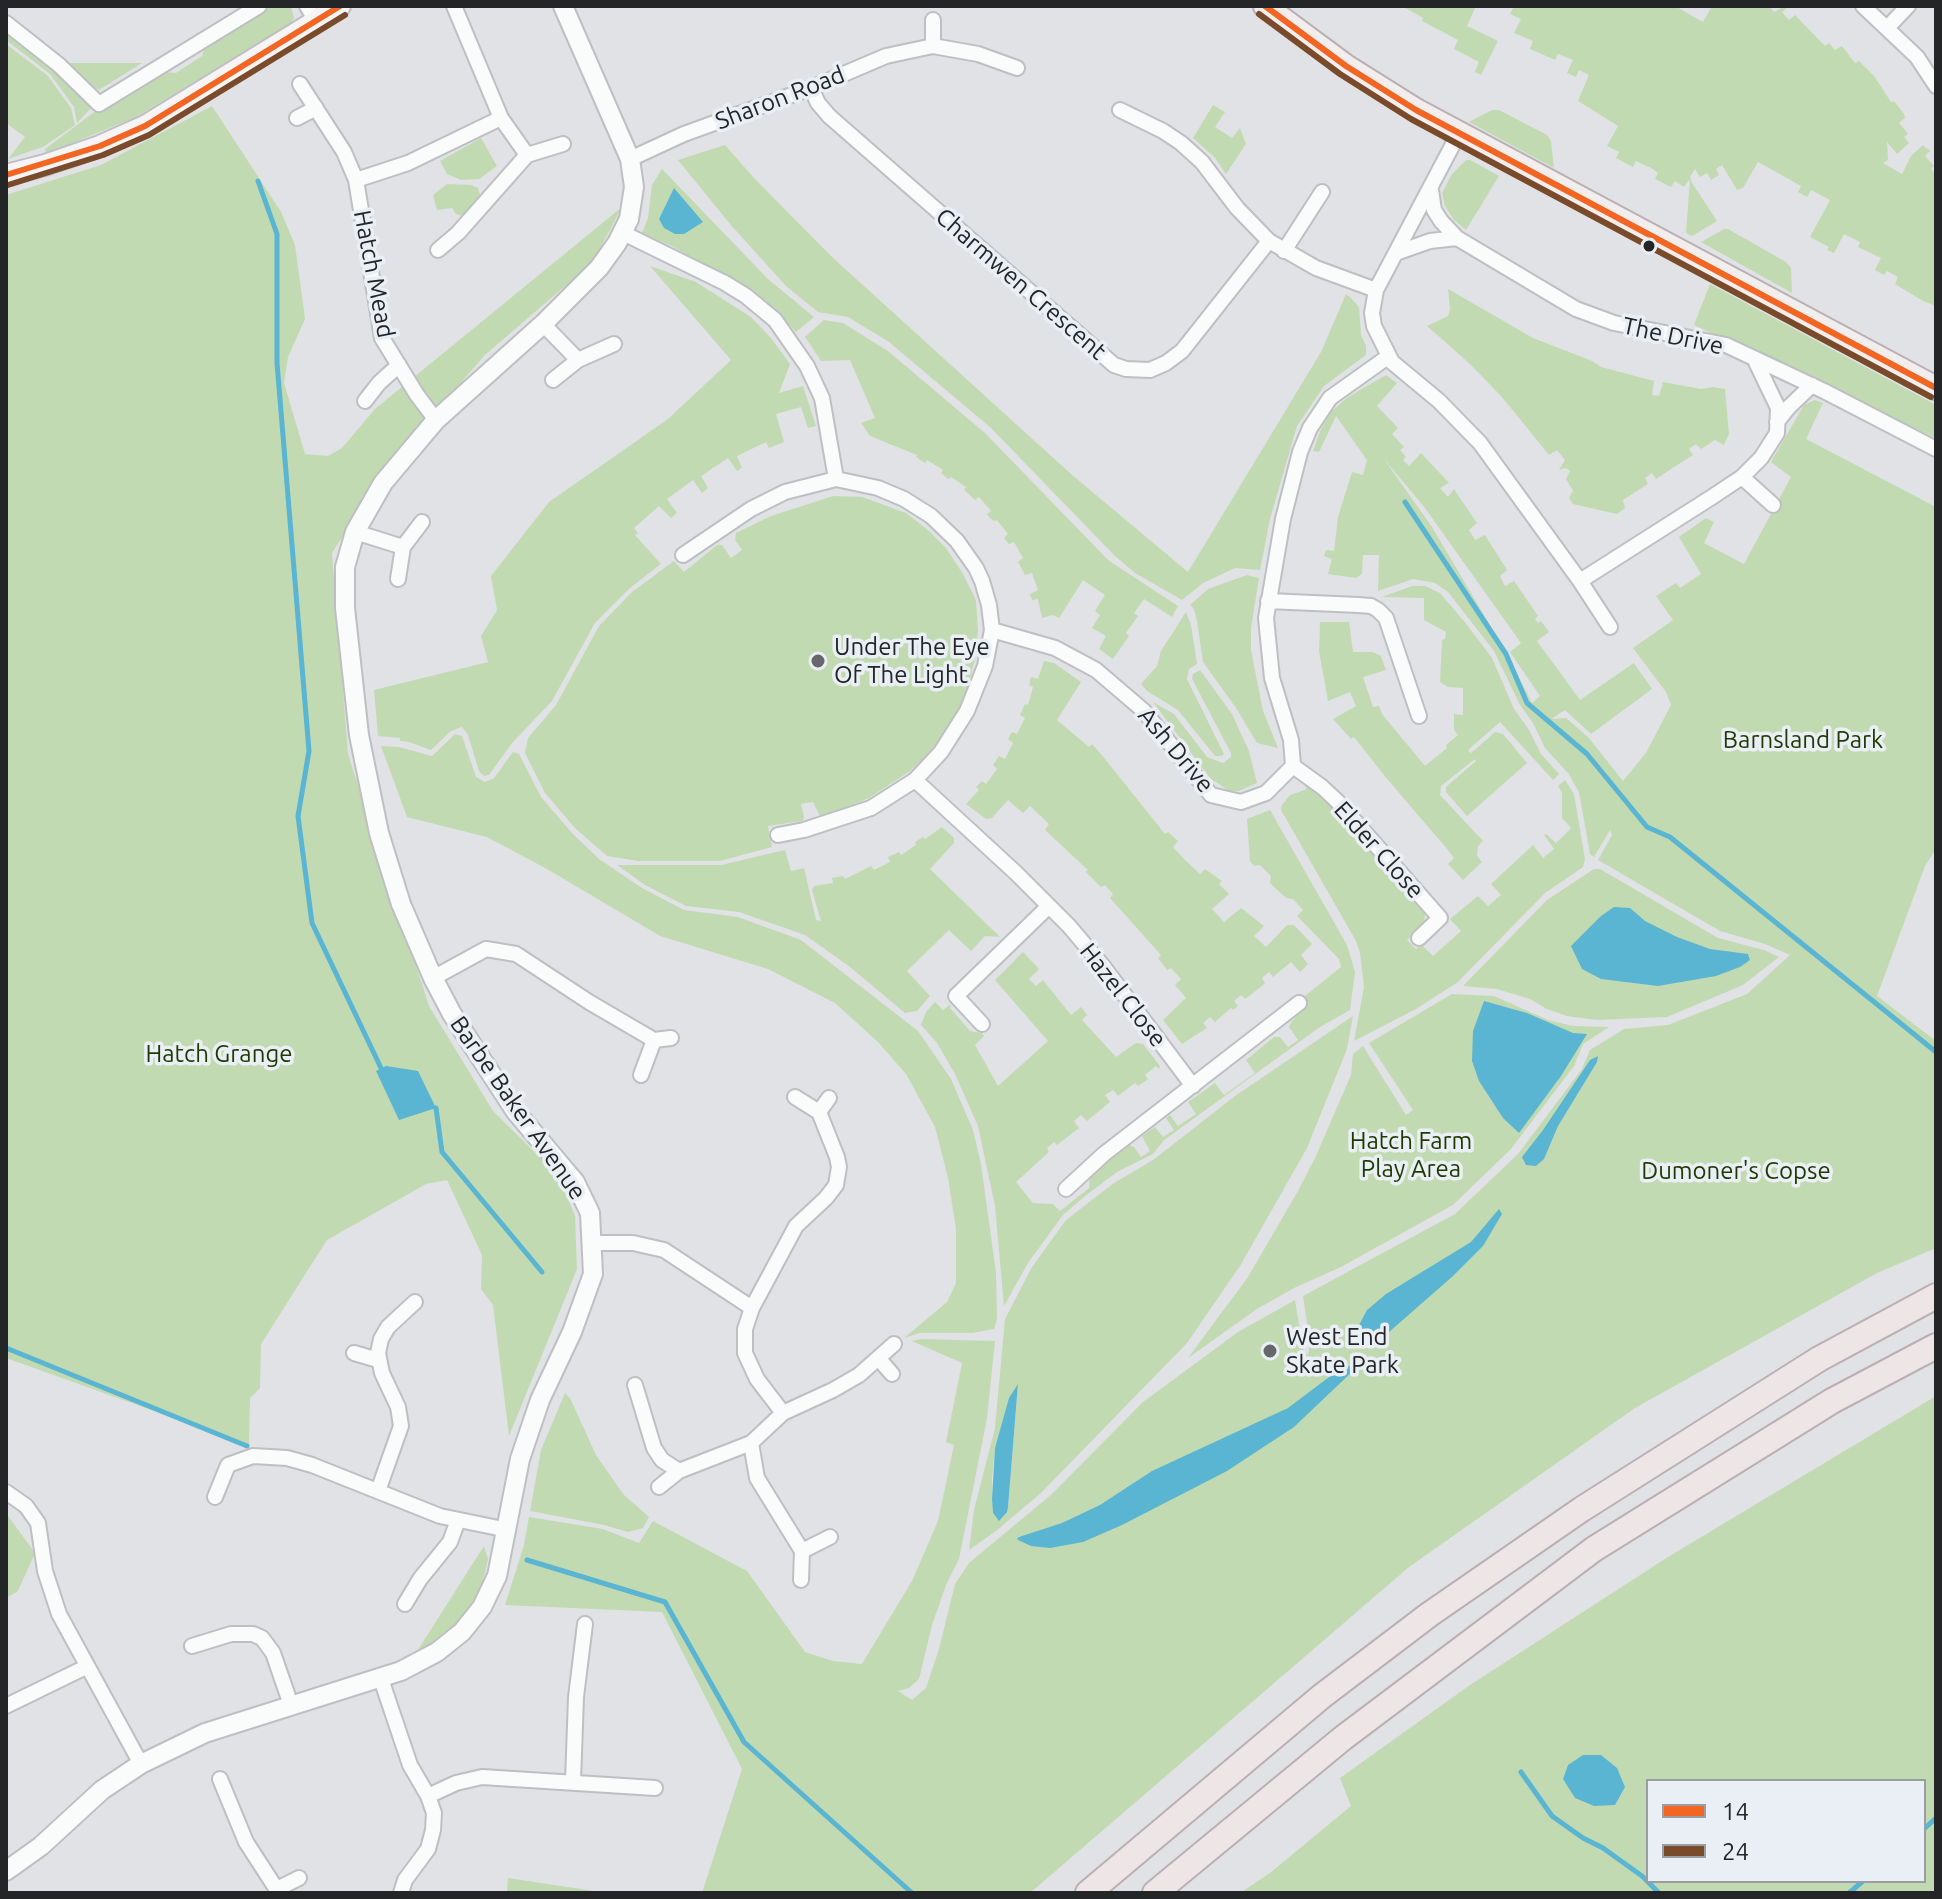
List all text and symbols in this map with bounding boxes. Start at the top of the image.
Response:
street label: Sharon Road [711,60,849,136]
street label: Charmwen Crescent [930,202,1112,366]
street label: Hatch Mead [348,208,400,340]
unlabelled marker [1641,238,1657,254]
street label: The Drive [1620,311,1726,361]
place label: Under The Eye Of The Light [834,633,990,689]
marker: Under The Eye Of The Light [809,652,827,670]
street label: Ash Drive [1132,702,1220,798]
park label: Barnsland Park [1723,726,1883,754]
street label: Elder Close [1328,796,1430,904]
street label: Hazel Close [1074,937,1172,1053]
street label: Barbe Baker Avenue [444,1011,592,1205]
park label: Hatch Grange [146,1040,292,1068]
park label: Hatch Farm Play Area [1350,1127,1472,1183]
park label: Dumoner's Copse [1641,1157,1831,1185]
place label: West End Skate Park [1286,1323,1399,1379]
marker: West End Skate Park [1261,1342,1279,1360]
legend [1646,1779,1926,1883]
text: 14 [1722,1798,1749,1825]
text: 24 [1722,1838,1749,1865]

